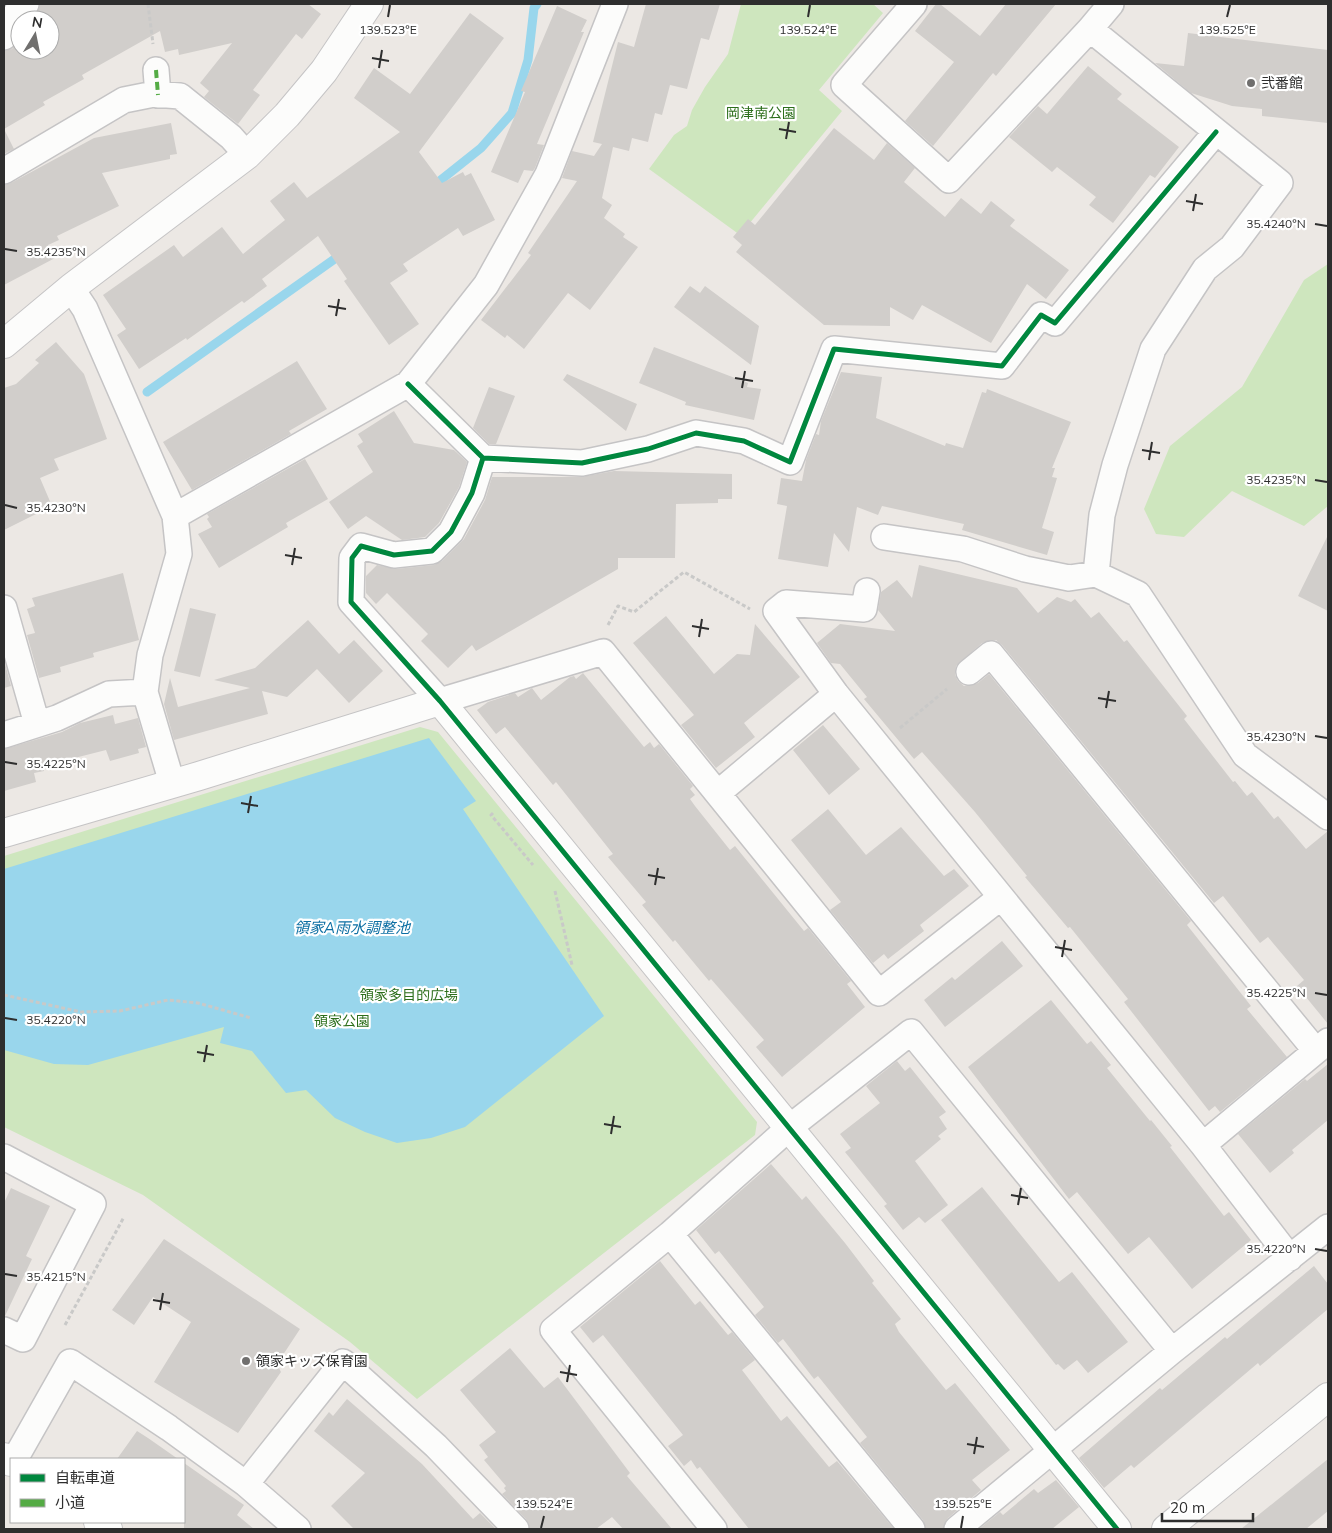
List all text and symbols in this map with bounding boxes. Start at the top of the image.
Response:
north arrow [10,10,60,60]
text: N [30,12,44,32]
text: 139.523°E [359,22,417,37]
text: 139.524°E [779,22,837,37]
text: 139.525°E [1198,22,1256,37]
place label: 弐番館 [1261,74,1303,92]
marker: 弐番館 [1245,77,1257,89]
park label: 岡津南公園 [726,104,796,122]
text: 35.4240°N [1246,216,1306,231]
text: 35.4235°N [26,244,86,259]
text: 35.4235°N [1246,472,1306,487]
text: 35.4230°N [26,500,86,515]
text: 35.4230°N [1246,729,1306,744]
text: 35.4225°N [26,756,86,771]
water label: 領家A雨水調整池 [294,918,412,937]
text: 35.4225°N [1246,985,1306,1000]
park label: 領家多目的広場 [360,986,458,1004]
text: 35.4220°N [26,1012,86,1027]
park label: 領家公園 [314,1012,370,1030]
text: 35.4220°N [1246,1241,1306,1256]
text: 35.4215°N [26,1269,86,1284]
place label: 領家キッズ保育園 [256,1352,368,1370]
marker: 領家キッズ保育園 [240,1355,252,1367]
legend [10,1458,185,1523]
text: 自転車道 [55,1468,115,1487]
scale bar [1162,1490,1253,1522]
text: 小道 [55,1493,85,1512]
text: 139.524°E [515,1496,573,1511]
text: 139.525°E [934,1496,992,1511]
text: 20 m [1170,1498,1205,1517]

